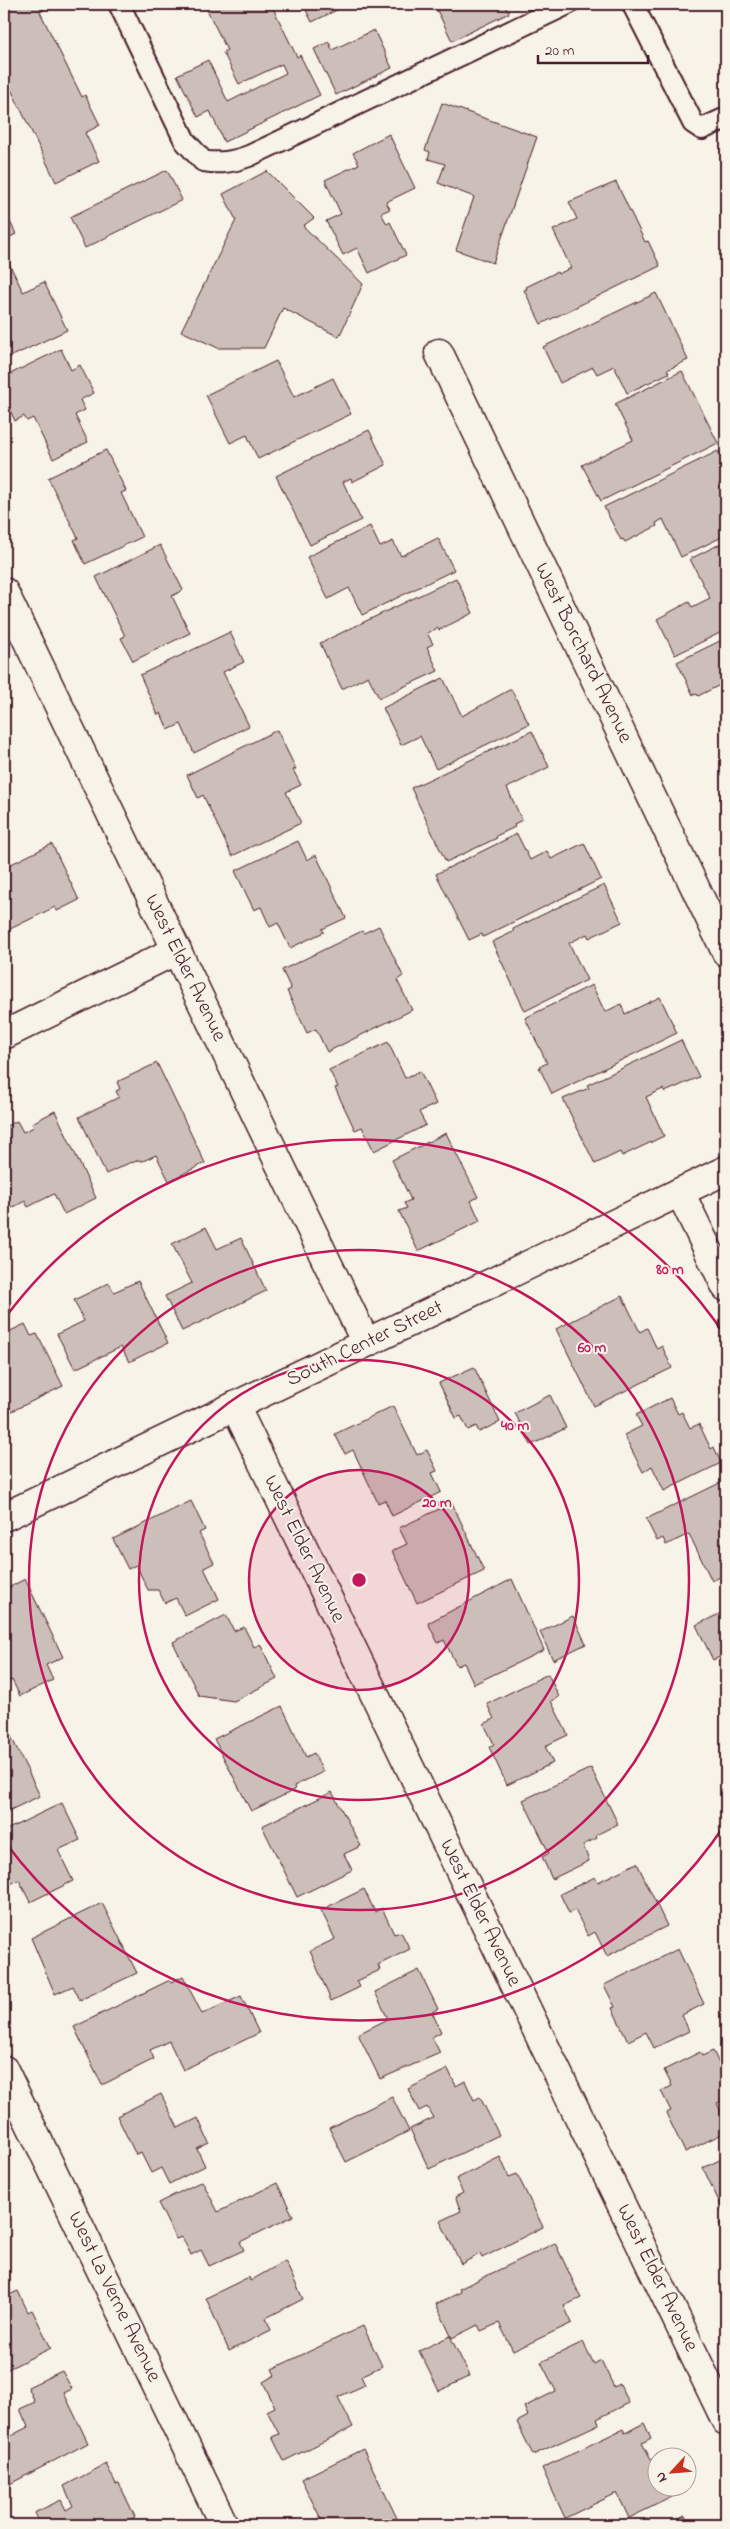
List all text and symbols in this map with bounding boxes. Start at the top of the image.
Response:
scale bar [538,32,648,64]
text: 20 m [545,40,575,62]
street label: West Borchard Avenue [526,558,640,749]
street label: West Elder Avenue [136,889,234,1047]
text: 80 m [655,1259,684,1281]
street label: South Center Street [282,1293,448,1395]
text: 60 m [577,1337,607,1359]
text: 40 m [500,1415,529,1437]
street label: West Elder Avenue [255,1470,353,1628]
text: 20 m [421,1492,452,1514]
centre of rings [350,1571,368,1589]
street label: West Elder Avenue [431,1834,529,1992]
street label: West Elder Avenue [608,2199,706,2357]
street label: West La Verne Avenue [60,2207,169,2388]
north arrow [648,2446,698,2496]
text: N [650,2468,673,2486]

